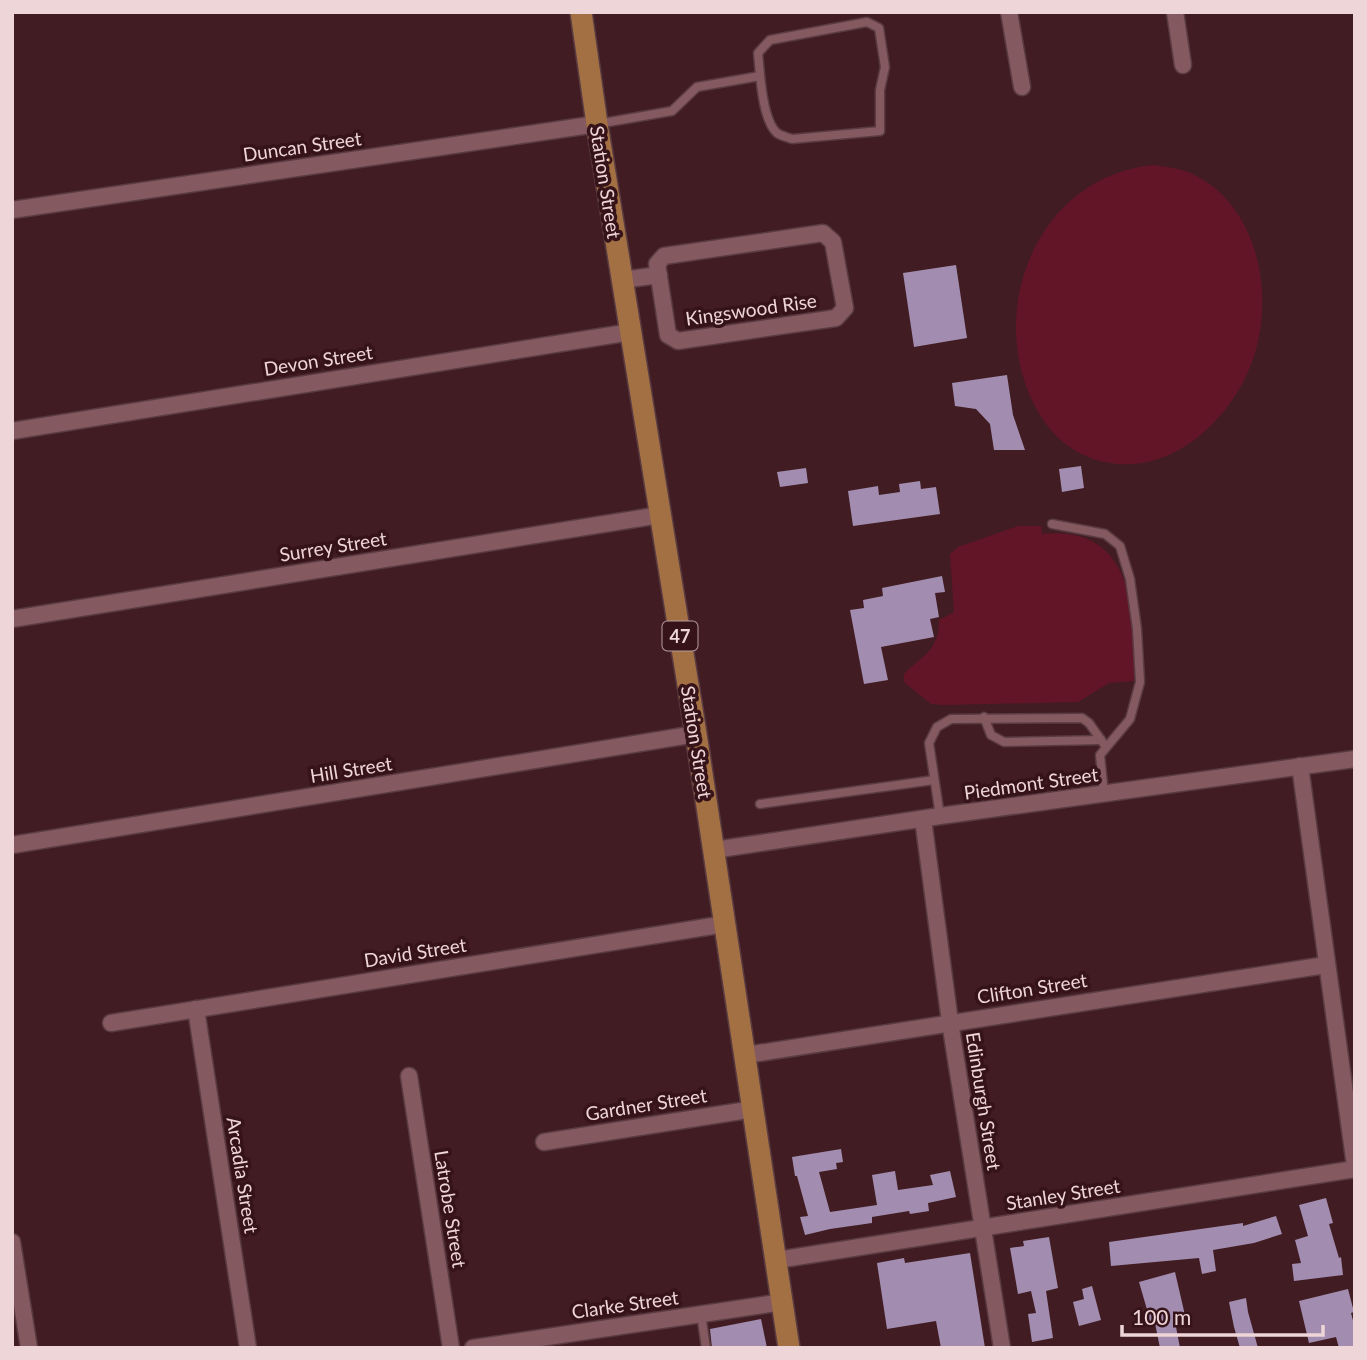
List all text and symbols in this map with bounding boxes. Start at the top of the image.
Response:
street label: Station Street [586,124,626,240]
street label: Duncan Street [241,126,363,166]
street label: Kingswood Rise [684,288,818,330]
street label: Devon Street [262,340,374,380]
street label: Surrey Street [278,526,388,566]
road number: 47 [662,622,698,650]
street label: Station Street [677,684,717,800]
street label: Hill Street [308,751,394,787]
street label: Piedmont Street [962,762,1100,804]
street label: David Street [362,933,468,971]
street label: Clifton Street [975,968,1089,1008]
street label: Edinburgh Street [962,1030,1006,1172]
street label: Gardner Street [584,1083,708,1125]
street label: Arcadia Street [222,1115,264,1235]
street label: Latrobe Street [430,1149,472,1270]
street label: Stanley Street [1004,1174,1122,1214]
street label: Clarke Street [570,1285,680,1323]
scale bar [1122,1294,1323,1338]
text: 100 m [1132,1304,1191,1329]

